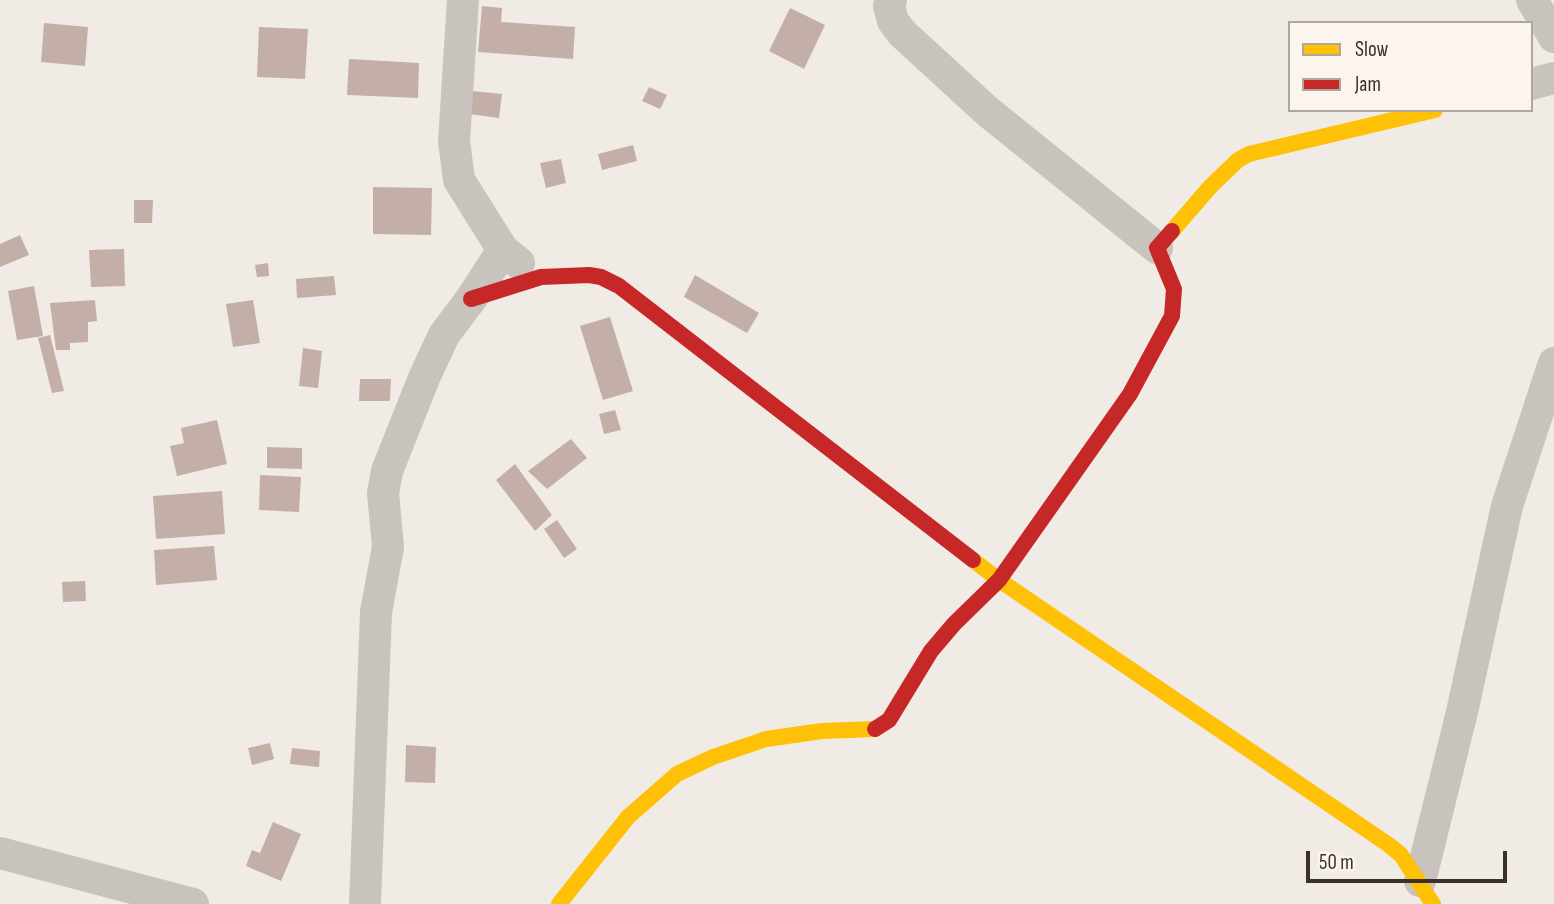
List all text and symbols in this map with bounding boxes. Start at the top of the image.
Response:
legend [1288,21,1533,112]
text: Slow [1355,37,1388,62]
text: Jam [1355,72,1381,97]
scale bar [1309,838,1510,882]
text: 50 m [1319,850,1354,875]

